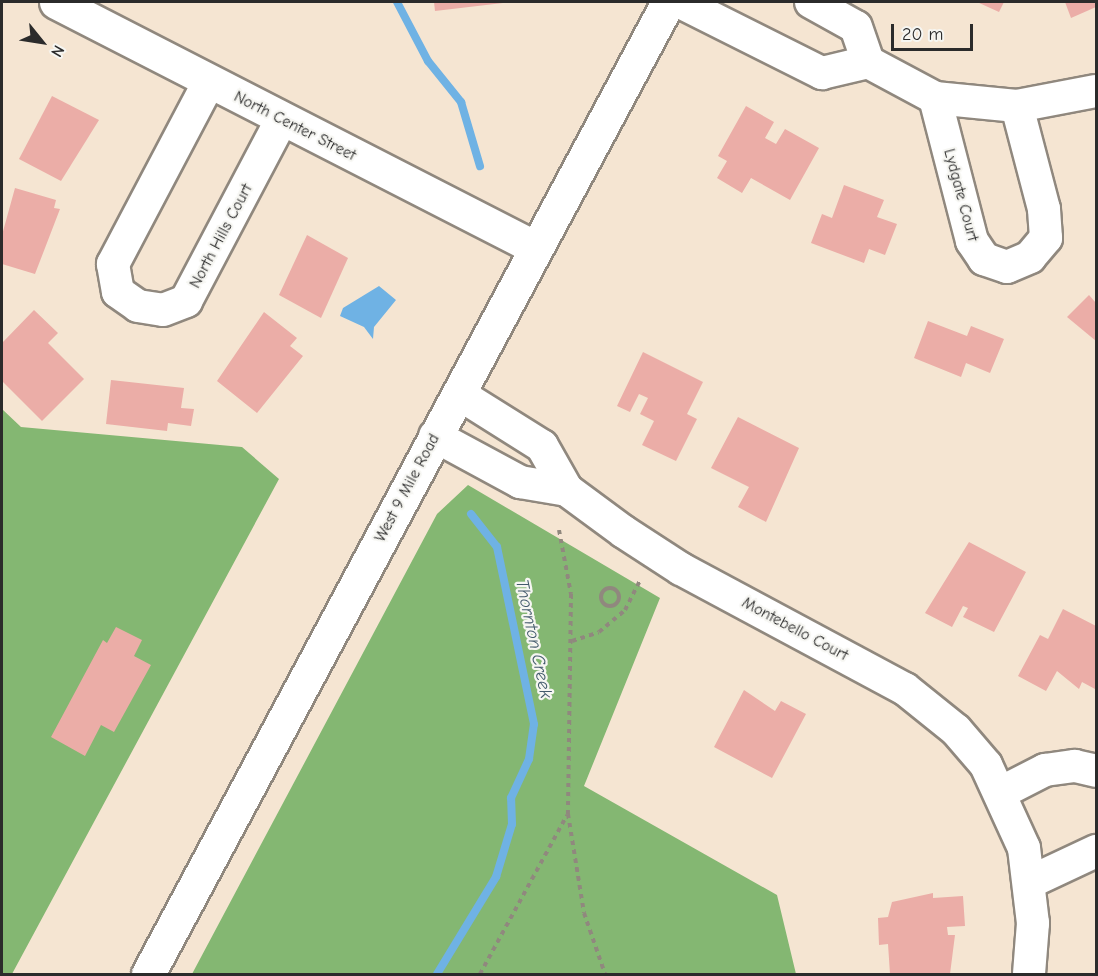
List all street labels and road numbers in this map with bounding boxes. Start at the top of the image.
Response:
street label: North Center Street [231,87,359,165]
street label: Lydgate Court [939,147,983,243]
street label: North Hills Court [185,181,257,291]
street label: West 9 Mile Road [370,431,444,545]
street label: Montebello Court [739,593,851,665]

